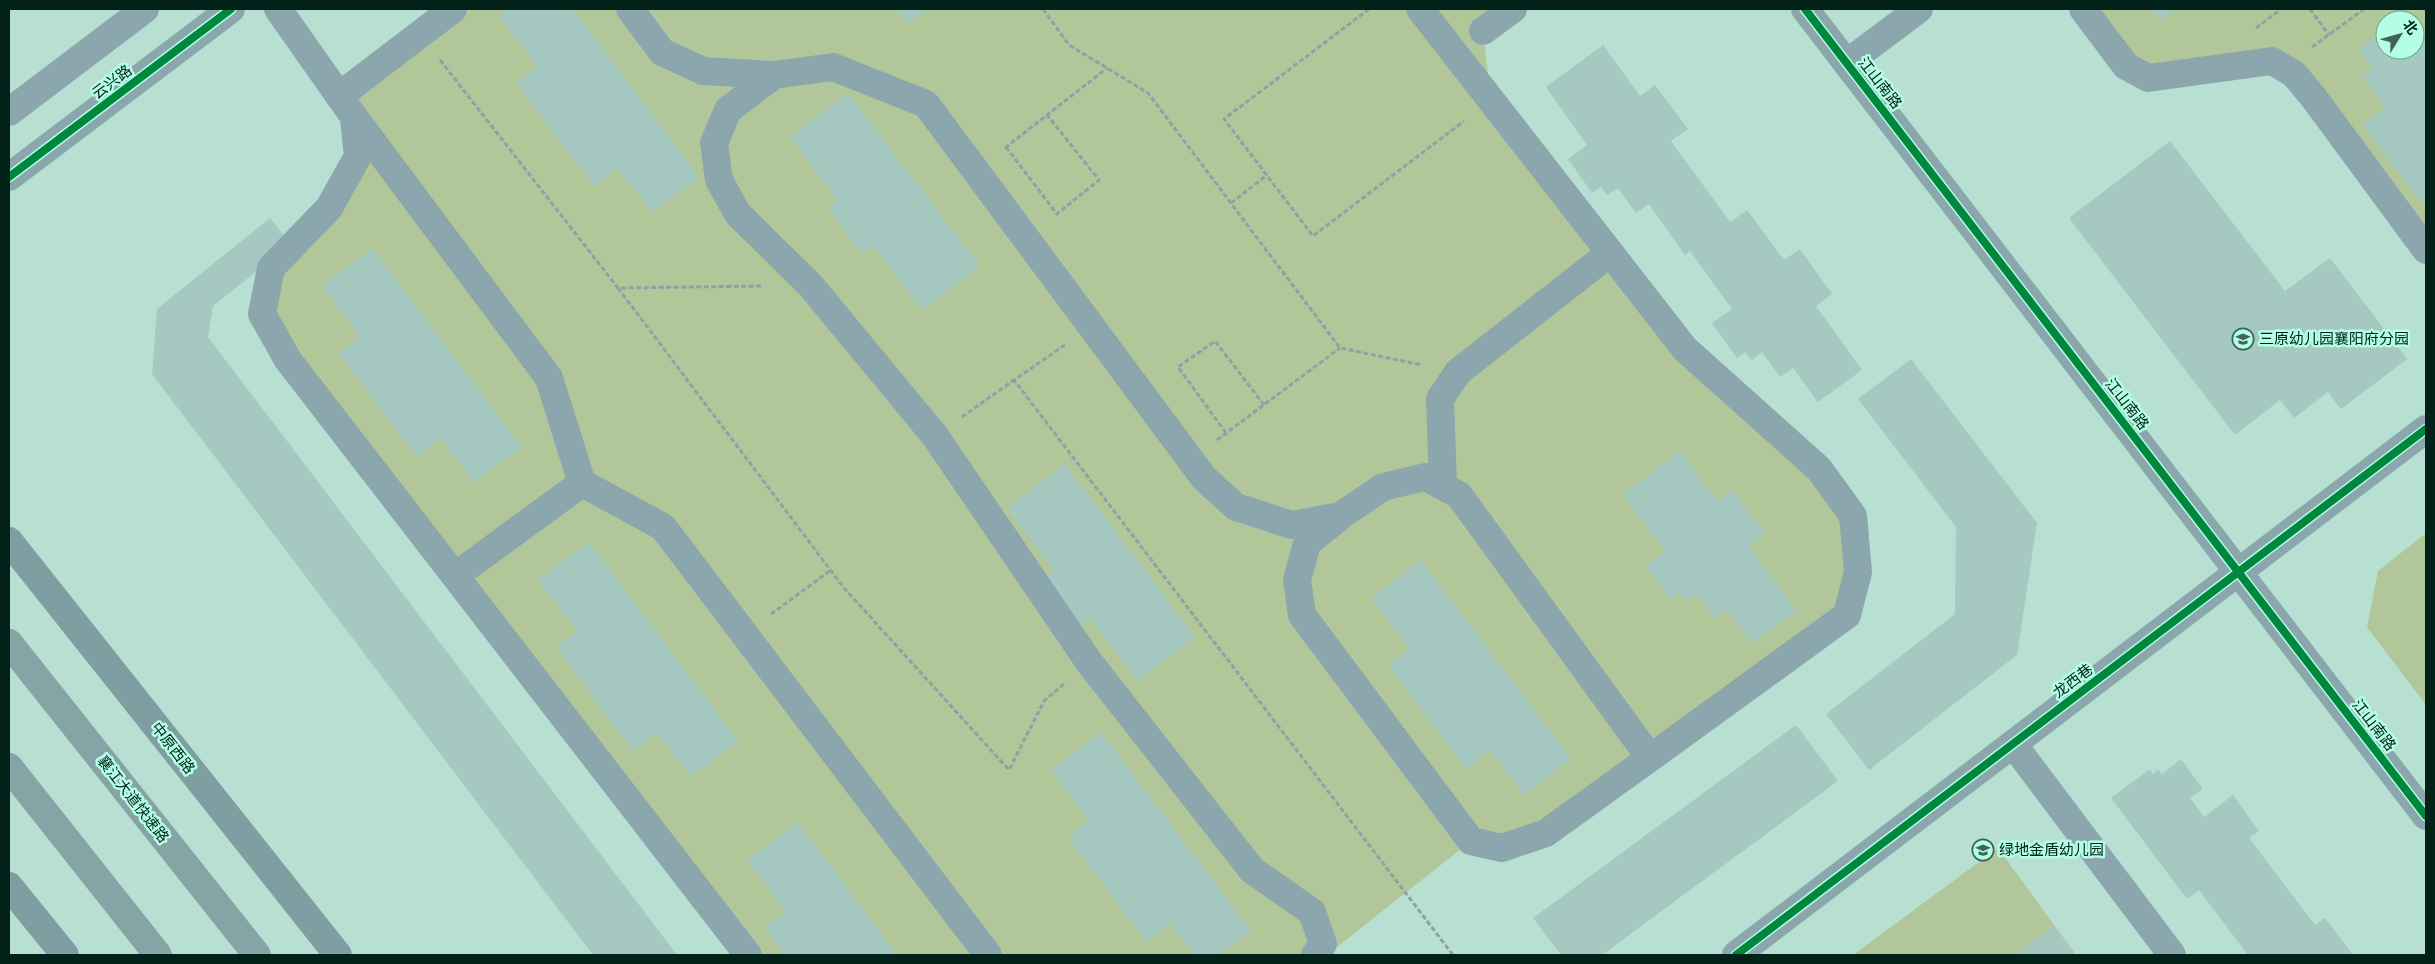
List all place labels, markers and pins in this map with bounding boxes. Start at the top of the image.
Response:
school or university icon: 三原幼儿园襄阳府分园 [2231,327,2255,351]
place label: 三原幼儿园襄阳府分园 [2259,330,2409,348]
school or university icon: 绿地金盾幼儿园 [1971,838,1995,862]
place label: 绿地金盾幼儿园 [1999,841,2104,859]

